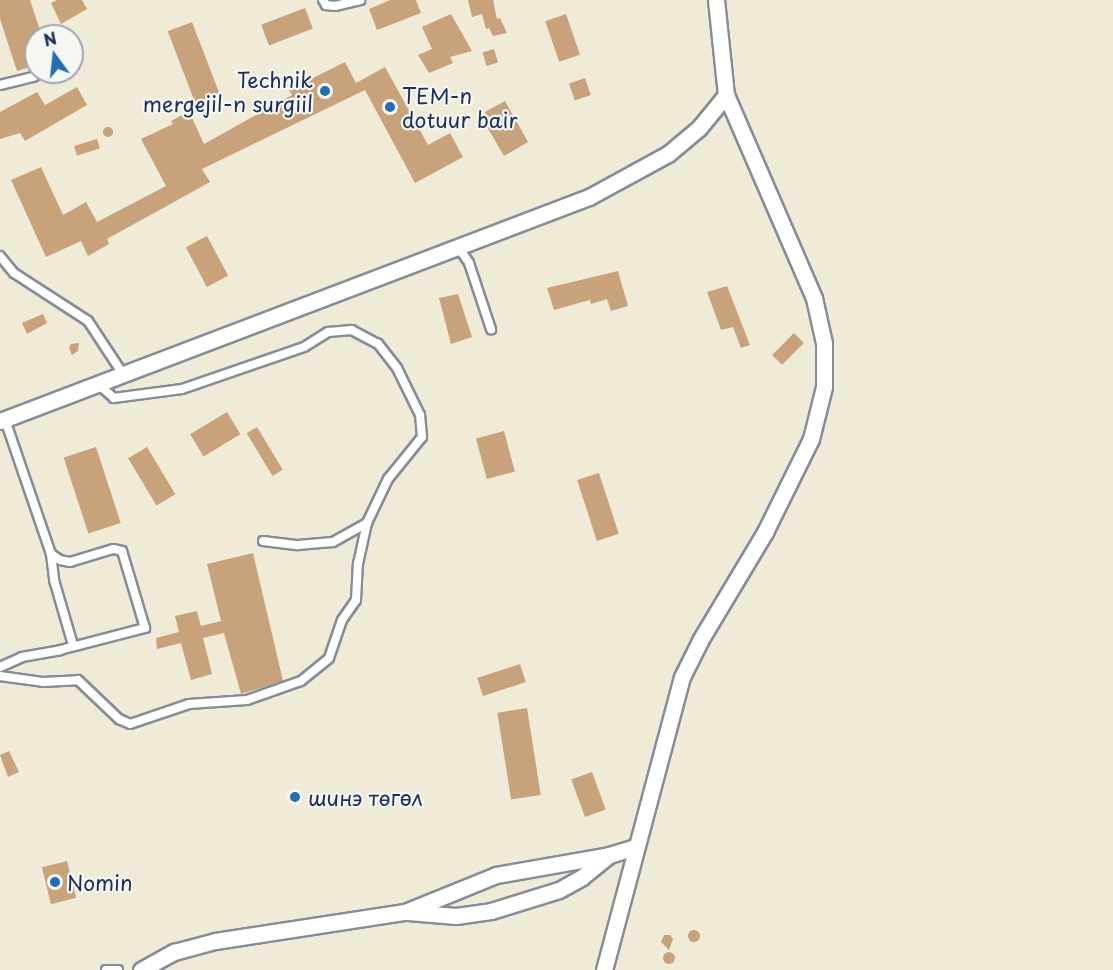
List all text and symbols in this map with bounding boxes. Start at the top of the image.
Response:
north arrow [24,24,84,84]
text: N [41,25,59,52]
place label: Technik mergejil-n surgiil [143,66,313,116]
place label: TEM-n dotuur bair [402,82,516,132]
marker: Technik mergejil-n surgiil [318,84,332,98]
marker: TEM-n dotuur bair [383,100,397,114]
place label: шинэ төгөл [308,784,423,810]
marker: шинэ төгөл [286,788,304,806]
place label: Nomin [67,869,133,895]
marker: Nomin [48,875,62,889]

